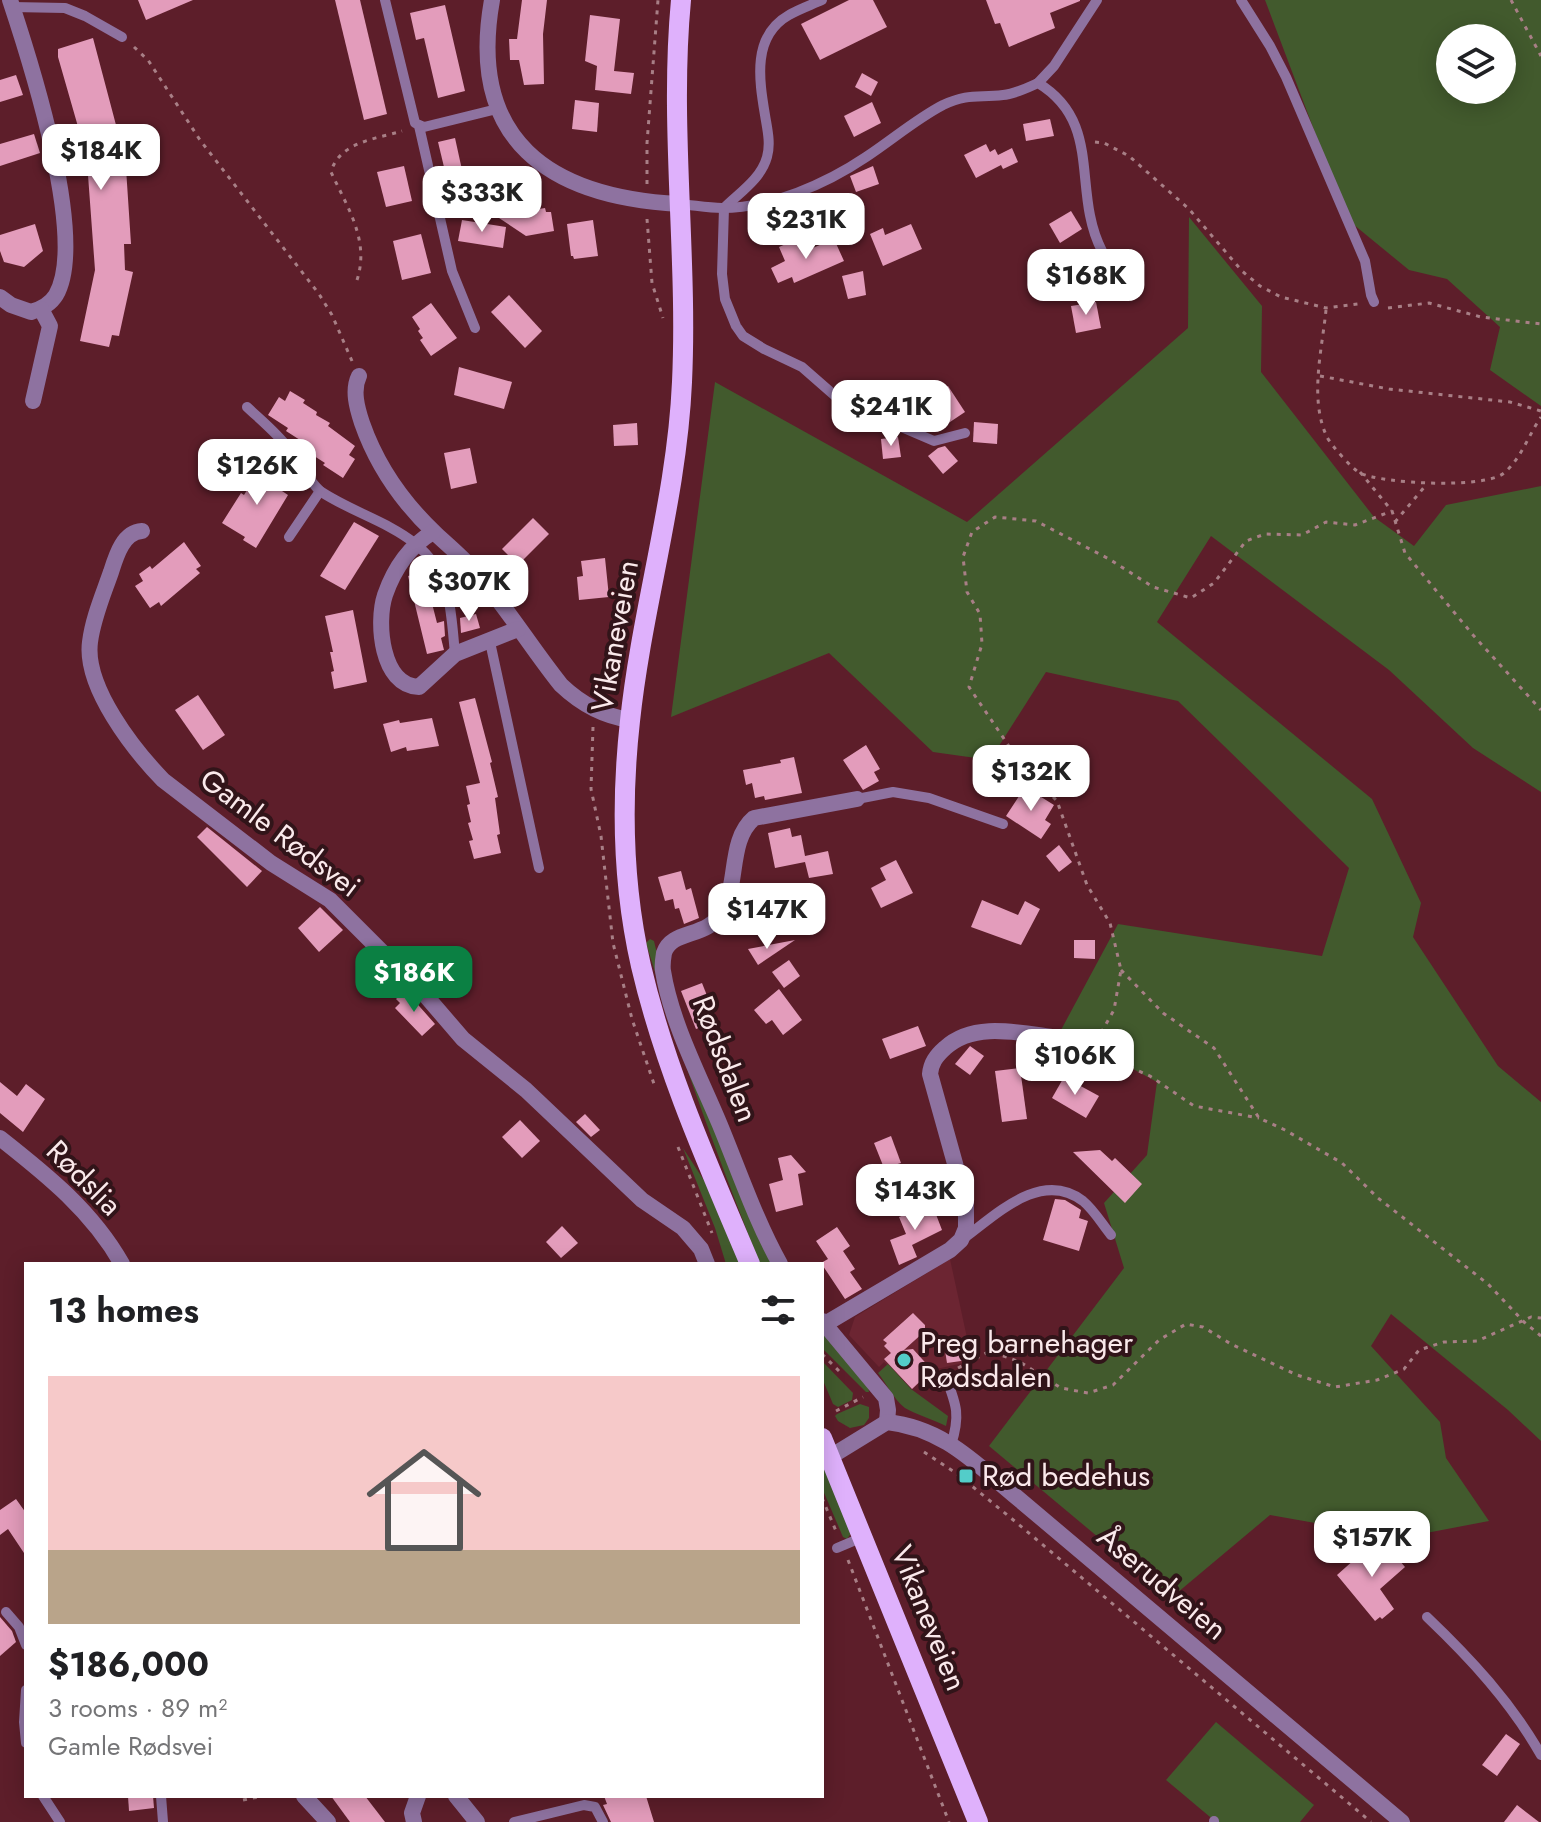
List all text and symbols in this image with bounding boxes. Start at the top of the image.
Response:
map controls [1436,24,1516,104]
button: layers [1436,24,1516,104]
pin: $184K [45,124,157,192]
text: $184K [60,131,142,169]
pin: $333K [426,166,538,234]
text: $333K [441,173,523,211]
pin: $231K [750,193,862,261]
text: $231K [766,200,846,238]
pin: $168K [1030,249,1142,317]
text: $168K [1045,256,1127,294]
pin: $241K [835,380,947,448]
text: $241K [850,387,932,425]
pin: $126K [201,439,313,507]
text: $126K [216,446,298,484]
pin: $307K [413,555,525,623]
street label: Vikaneveien [580,557,649,715]
text: $307K [427,562,511,600]
pin: $132K [975,745,1087,813]
text: $132K [991,752,1071,790]
street label: Gamle Rødsvei [191,758,369,907]
pin: $147K [711,883,823,951]
text: $147K [726,890,808,928]
pin: $186K [358,946,470,1014]
text: $186K [373,953,455,991]
street label: Rødsdalen [682,989,769,1128]
pin: $106K [1019,1029,1131,1097]
text: $106K [1034,1036,1116,1074]
street label: Rødslia [37,1130,132,1225]
pin: $143K [859,1164,971,1232]
text: $143K [874,1171,956,1209]
text: 13 homes [48,1286,199,1335]
icon: filters [756,1288,800,1332]
place label: Preg barnehager Rødsdalen [920,1321,1134,1398]
marker: Preg barnehager Rødsdalen [895,1351,913,1369]
icon: home [352,1428,496,1572]
place label: Rød bedehus [982,1454,1150,1497]
marker: Rød bedehus [957,1467,975,1485]
pin: $157K [1316,1511,1428,1579]
street label: Åserudveien [1088,1515,1237,1650]
text: $157K [1332,1518,1412,1556]
street label: Vikaneveien [881,1539,978,1697]
text: $186,000 [48,1640,209,1689]
text: 3 rooms · 89 m² [48,1689,227,1727]
text: Gamle Rødsvei [48,1727,213,1765]

